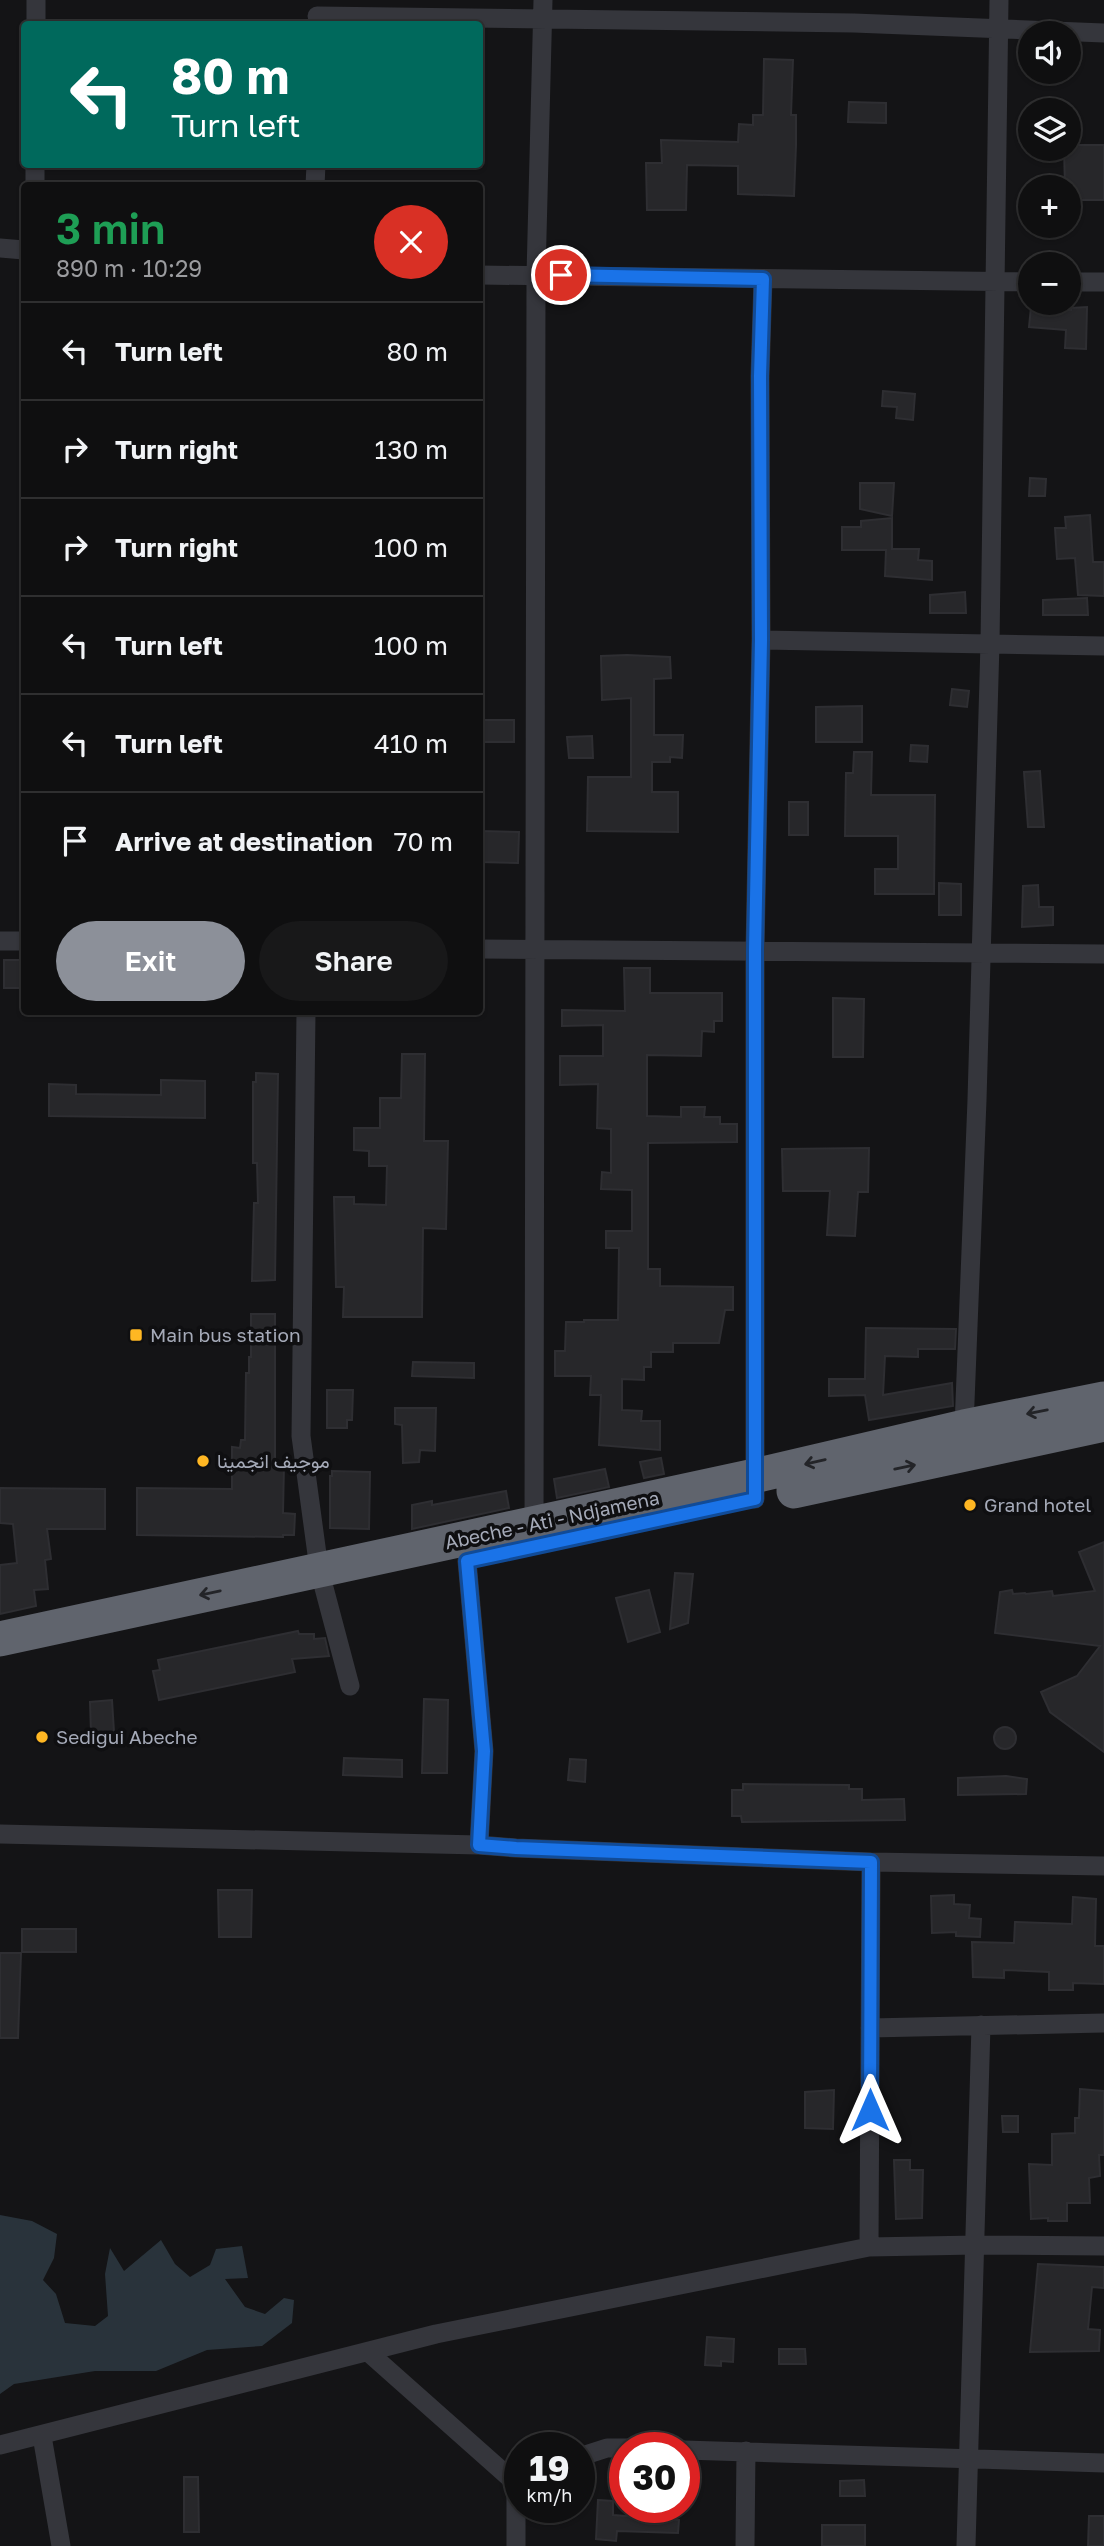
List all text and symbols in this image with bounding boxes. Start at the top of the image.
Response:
map controls [1018,21,1081,315]
button: sound [1018,21,1081,84]
text: 80 m [171,46,289,105]
icon: left [56,49,147,140]
button: layers [1018,98,1081,161]
text: Turn left [171,106,300,144]
button: + [1018,175,1081,238]
text: 3 min [56,203,165,253]
button: close [374,205,448,279]
pin [531,245,591,305]
button: − [1018,252,1081,315]
text: 890 m · 10:29 [56,254,202,282]
icon: arrive [542,256,580,294]
icon: left [56,332,94,370]
text: Turn left [115,336,223,367]
text: 80 m [387,336,448,367]
icon: right [56,430,94,468]
text: Turn right [115,434,238,465]
text: 130 m [375,434,448,465]
icon: right [56,528,94,566]
text: Turn right [115,532,238,563]
text: 100 m [374,532,448,563]
icon: left [56,626,94,664]
text: Turn left [115,630,223,661]
text: 100 m [374,630,448,661]
icon: left [56,724,94,762]
text: Turn left [115,728,223,759]
text: 410 m [374,728,448,759]
icon: arrive [56,822,94,860]
text: Arrive at destination [115,826,373,857]
text: 70 m [394,826,453,857]
button: Exit [56,921,245,1001]
button: Share [259,921,448,1001]
place label: Main bus station [150,1323,301,1346]
marker: Main bus station [128,1327,144,1343]
one-way arrow [1026,1406,1049,1420]
place label: موجيف انجمينا [217,1449,330,1473]
marker: موجيف انجمينا [195,1453,211,1469]
one-way arrow [804,1455,827,1469]
one-way arrow [893,1459,916,1473]
street label: Abeche - Ati - Ndjamena [442,1486,661,1554]
place label: Grand hotel [984,1493,1091,1516]
marker: Grand hotel [962,1497,978,1513]
one-way arrow [199,1587,222,1601]
place label: Sedigui Abeche [56,1725,197,1748]
marker: Sedigui Abeche [34,1729,50,1745]
position arrow [833,2073,907,2147]
speed limit sign: 30 [609,2432,700,2523]
text: 19 [529,2447,570,2489]
text: km/h [527,2484,572,2506]

